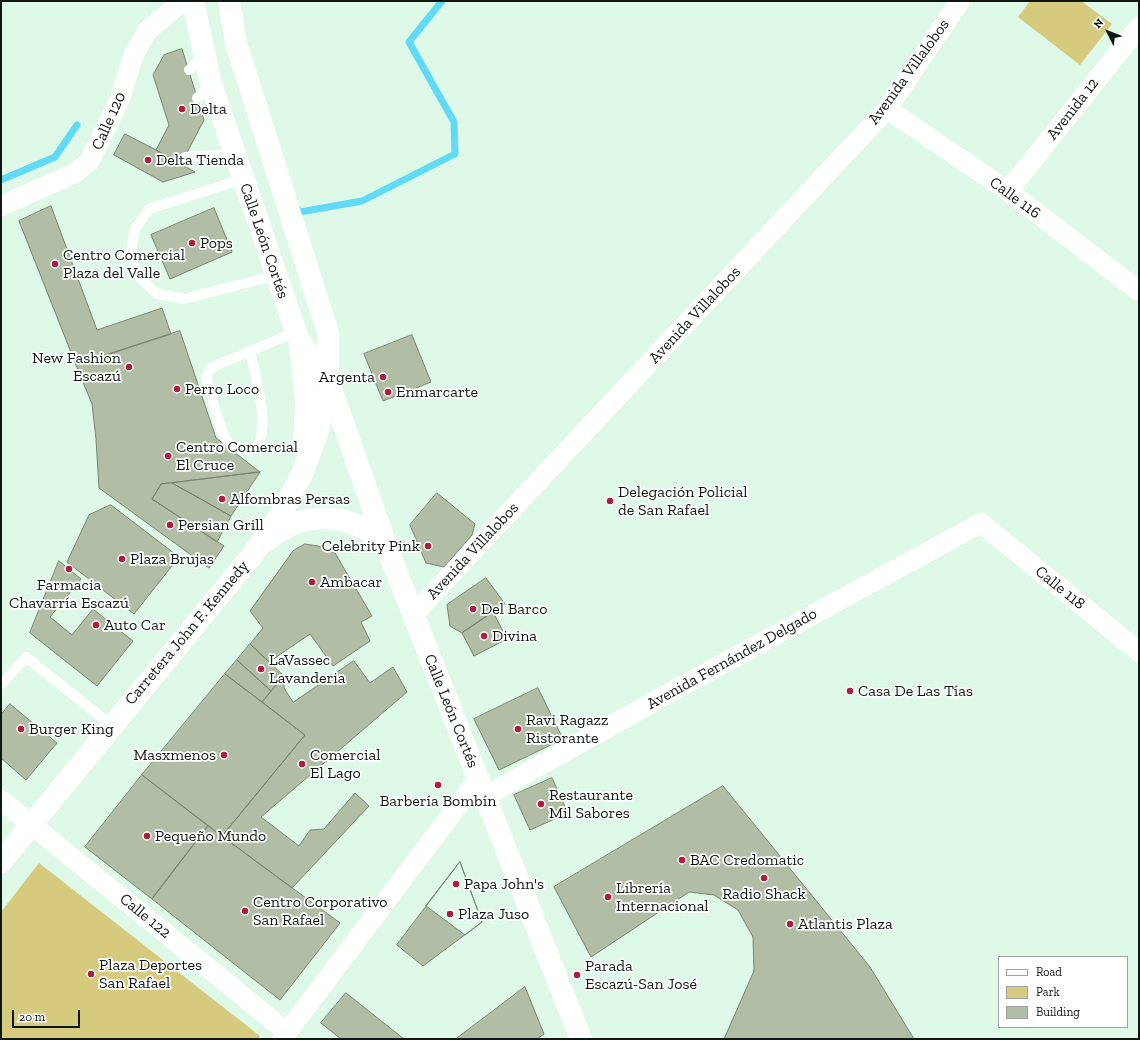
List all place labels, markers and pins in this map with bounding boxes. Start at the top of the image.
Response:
place label: Delta [190,99,227,119]
marker: Delta [177,104,187,114]
place label: Delta Tienda [156,150,244,170]
marker: Delta Tienda [143,155,153,165]
place label: Pops [200,233,233,253]
marker: Pops [187,238,197,248]
place label: Centro Comercial Plaza del Valle [63,245,185,283]
marker: Centro Comercial Plaza del Valle [50,259,60,269]
place label: New Fashion Escazú [32,348,121,386]
marker: New Fashion Escazú [124,362,134,372]
place label: Argenta [319,367,375,387]
marker: Argenta [378,372,388,382]
place label: Perro Loco [185,379,259,399]
place label: Enmarcarte [396,382,478,402]
marker: Perro Loco [172,384,182,394]
marker: Enmarcarte [383,387,393,397]
place label: Centro Comercial El Cruce [176,437,298,475]
marker: Centro Comercial El Cruce [163,451,173,461]
place label: Delegación Policial de San Rafael [618,482,748,520]
place label: Alfombras Persas [230,489,350,509]
marker: Alfombras Persas [217,494,227,504]
marker: Delegación Policial de San Rafael [605,496,615,506]
place label: Persian Grill [178,515,264,535]
marker: Persian Grill [165,520,175,530]
place label: Celebrity Pink [322,536,420,556]
marker: Celebrity Pink [423,541,433,551]
place label: Plaza Brujas [130,549,214,569]
marker: Plaza Brujas [117,554,127,564]
marker: Farmacia Chavarría Escazú [64,564,74,574]
place label: Ambacar [320,572,382,592]
place label: Farmacia Chavarría Escazú [9,575,129,613]
marker: Ambacar [307,577,317,587]
place label: Del Barco [481,599,547,619]
marker: Del Barco [468,604,478,614]
place label: Auto Car [104,615,166,635]
marker: Auto Car [91,620,101,630]
place label: Divina [492,626,537,646]
marker: Divina [479,631,489,641]
place label: LaVassec Lavanderia [269,650,345,688]
marker: LaVassec Lavanderia [256,664,266,674]
place label: Casa De Las Tías [858,681,973,701]
marker: Casa De Las Tías [845,686,855,696]
place label: Ravi Ragazz Ristorante [526,710,608,748]
place label: Burger King [29,719,114,739]
marker: Burger King [16,724,26,734]
marker: Ravi Ragazz Ristorante [513,724,523,734]
place label: Masxmenos [133,745,216,765]
place label: Comercial El Lago [310,745,380,783]
marker: Masxmenos [219,750,229,760]
marker: Comercial El Lago [297,759,307,769]
marker: Barbería Bombín [433,780,443,790]
place label: Restaurante Mil Sabores [549,785,633,823]
place label: Barbería Bombín [380,791,496,811]
marker: Restaurante Mil Sabores [536,799,546,809]
place label: Pequeño Mundo [155,826,266,846]
marker: Pequeño Mundo [142,831,152,841]
place label: BAC Credomatic [690,850,804,870]
marker: BAC Credomatic [677,855,687,865]
marker: Radio Shack [759,873,769,883]
place label: Papa John's [464,874,544,894]
place label: Librería Internacional [616,878,709,916]
marker: Papa John's [451,879,461,889]
place label: Radio Shack [722,884,806,904]
place label: Centro Corporativo San Rafael [253,892,388,930]
marker: Librería Internacional [603,892,613,902]
place label: Plaza Juso [458,904,529,924]
marker: Centro Corporativo San Rafael [240,906,250,916]
marker: Plaza Juso [445,909,455,919]
place label: Atlantis Plaza [798,914,893,934]
marker: Atlantis Plaza [785,919,795,929]
place label: Plaza Deportes San Rafael [99,955,202,993]
place label: Parada Escazú-San José [585,956,697,994]
marker: Plaza Deportes San Rafael [86,969,96,979]
marker: Parada Escazú-San José [572,970,582,980]

